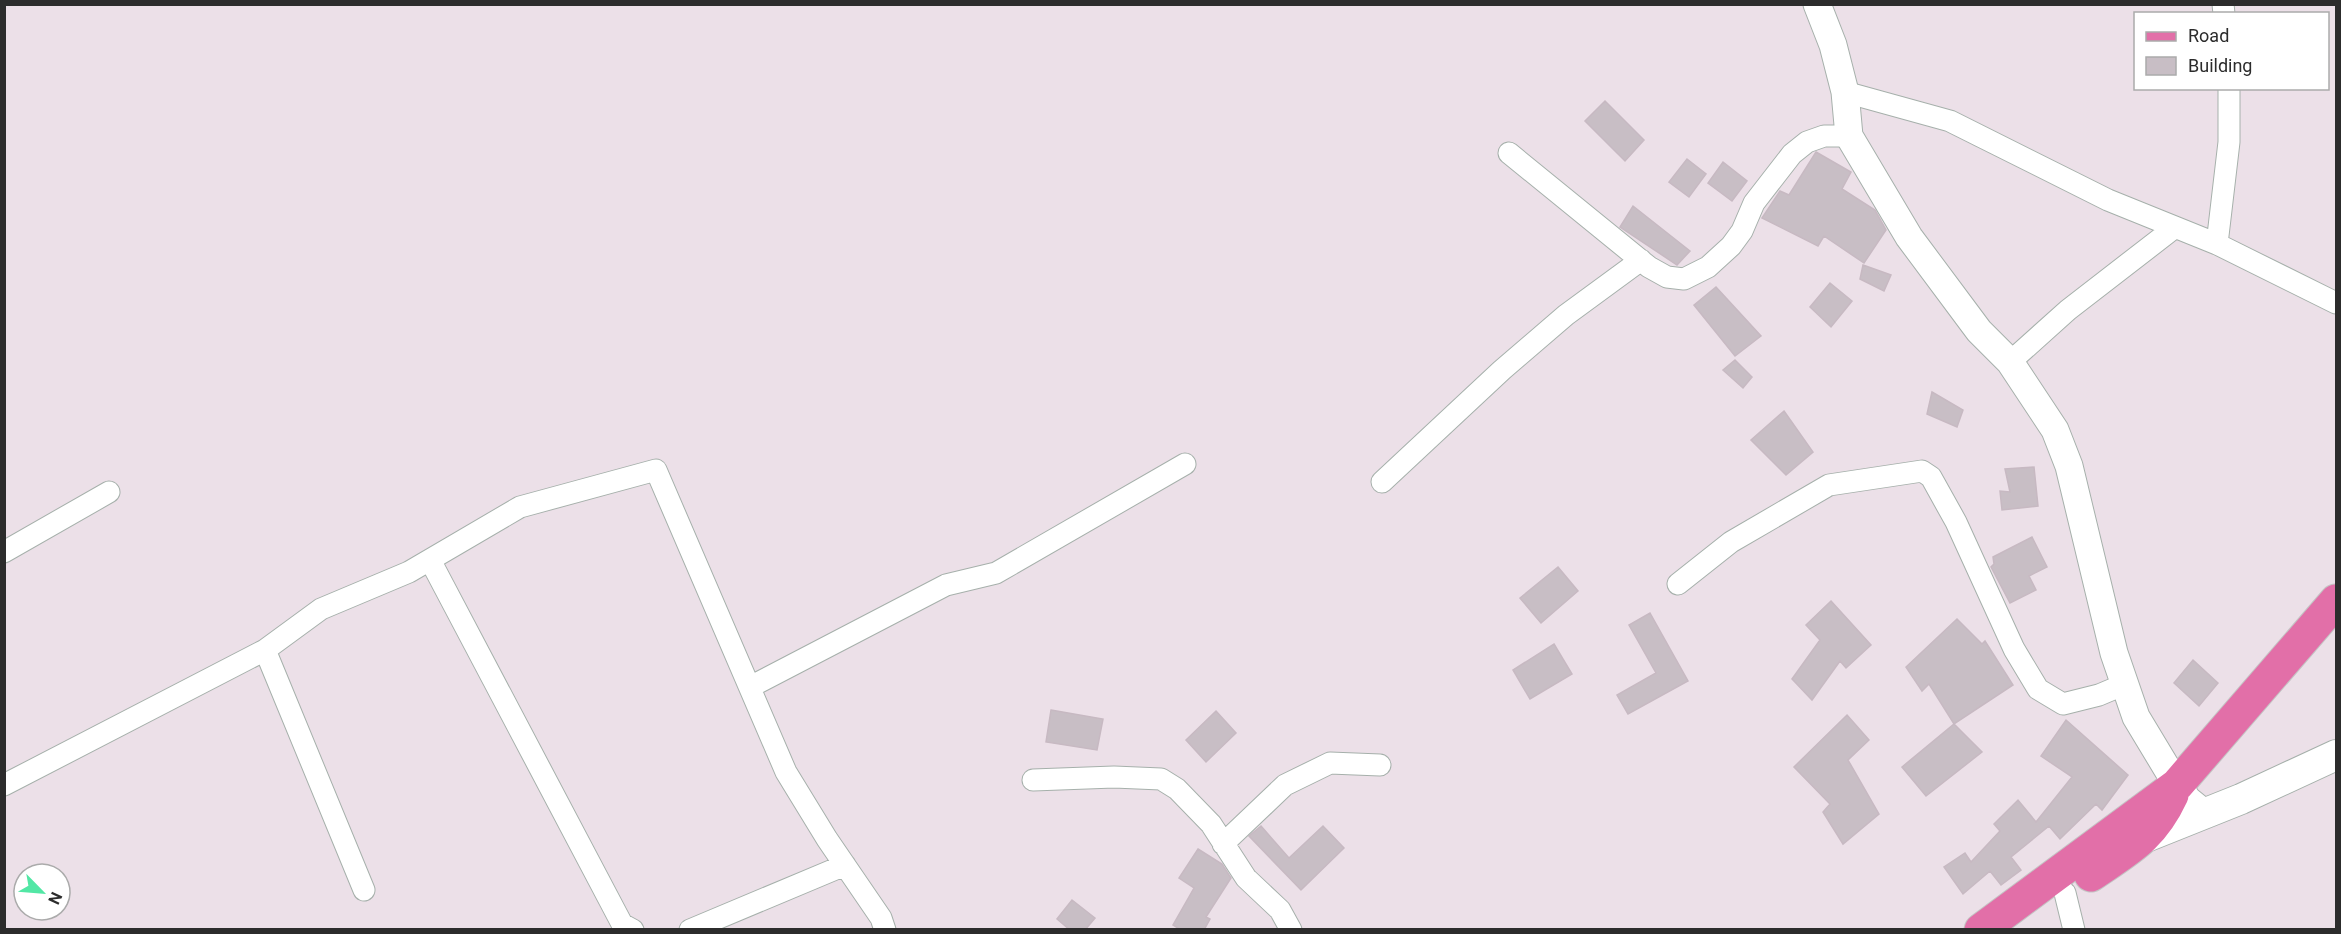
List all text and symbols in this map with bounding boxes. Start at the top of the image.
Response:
legend [2134,12,2329,90]
text: Road [2188,25,2229,46]
text: Building [2188,55,2252,76]
north arrow [12,862,72,922]
text: N [44,889,66,907]

